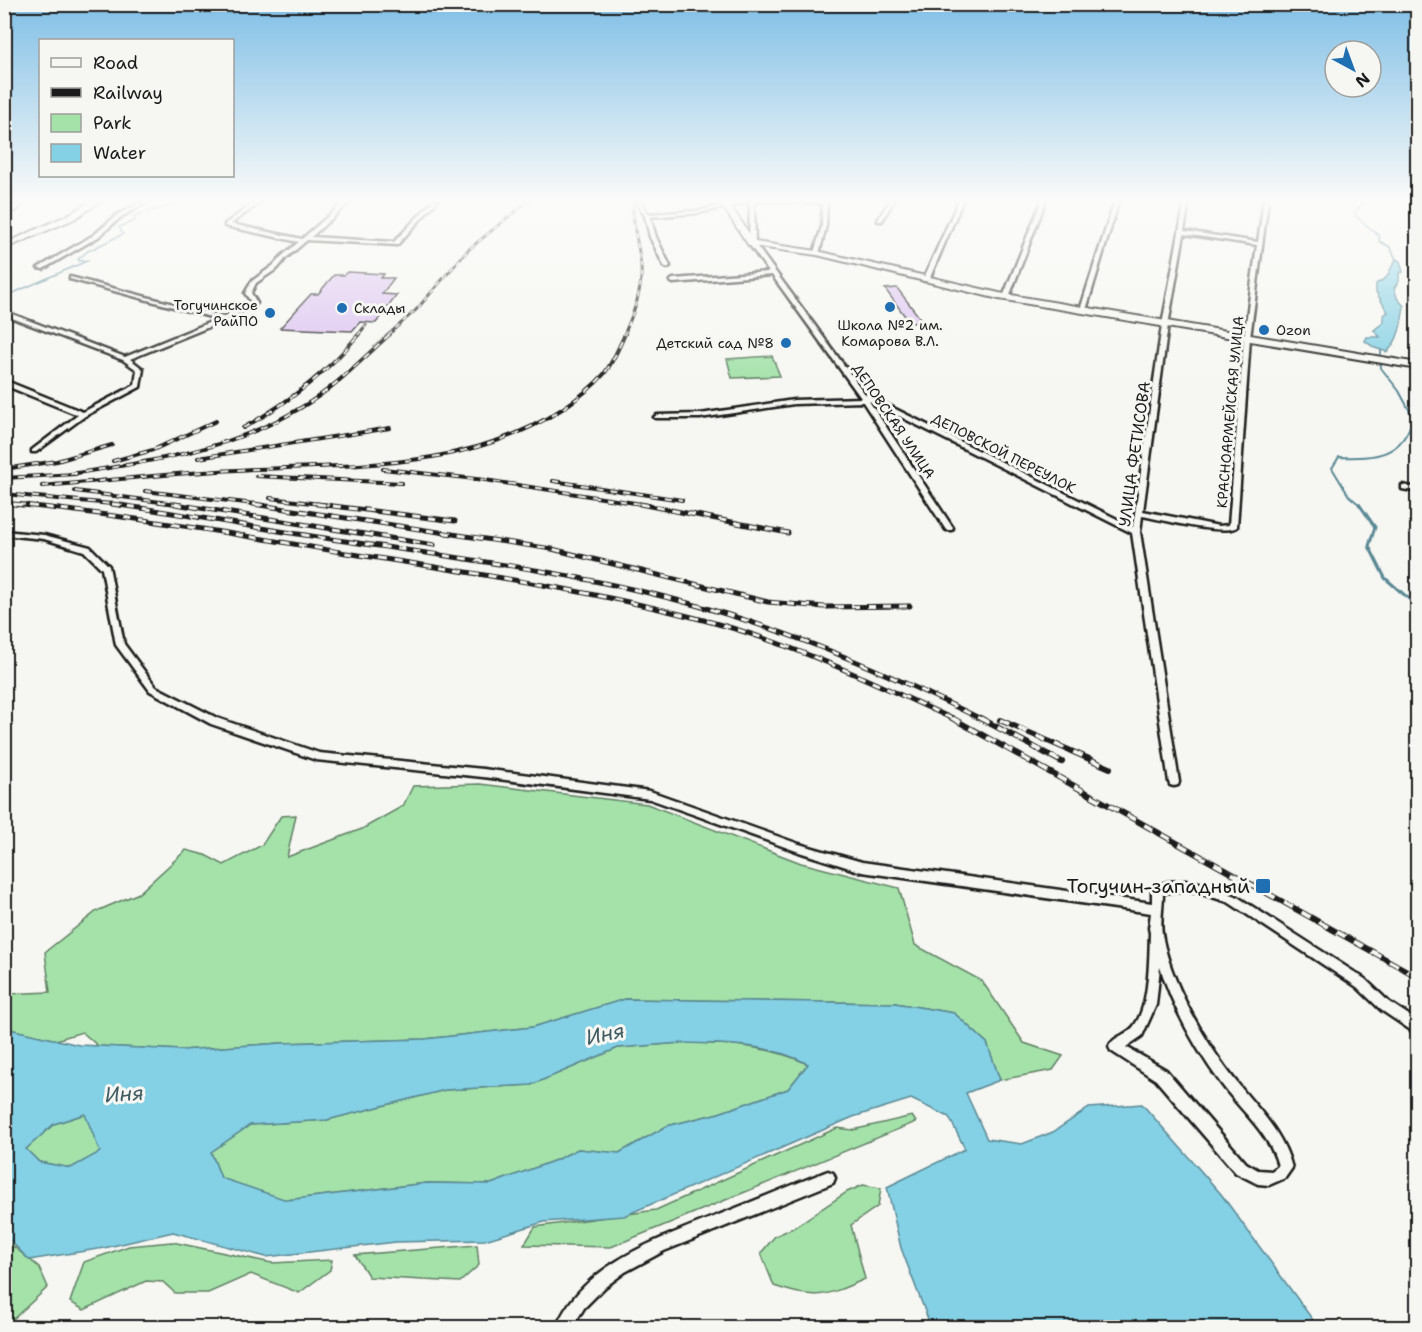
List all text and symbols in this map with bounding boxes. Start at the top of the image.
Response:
legend [39,39,234,177]
north arrow [1323,39,1383,99]
text: Road [93,51,138,75]
text: N [1351,68,1374,92]
text: Railway [93,81,163,105]
text: Park [93,111,132,135]
text: Water [93,141,146,165]
place label: Тогучинское РайПО [173,296,258,330]
place label: Склады [354,299,405,317]
marker: Школа №2 им. Комарова В.Л. [883,300,897,314]
marker: Склады [335,301,349,315]
marker: Тогучинское РайПО [263,306,277,320]
street label: КРАСНОАРМЕЙСКАЯ УЛИЦА [1213,315,1247,509]
place label: Школа №2 им. Комарова В.Л. [837,316,943,350]
place label: Ozon [1276,321,1311,339]
marker: Ozon [1257,323,1271,337]
place label: Детский сад №8 [656,334,774,352]
marker: Детский сад №8 [779,336,793,350]
street label: ДЕПОВСКАЯ УЛИЦА [849,360,939,482]
street label: УЛИЦА ФЕТИСОВА [1114,380,1155,528]
street label: ДЕПОВСКОЙ ПЕРЕУЛОК [929,409,1079,497]
place label: Тогучин-западный [1066,873,1250,899]
marker: Тогучин-западный [1254,877,1272,895]
water label: Иня [583,1016,627,1052]
water label: Иня [103,1079,145,1109]

